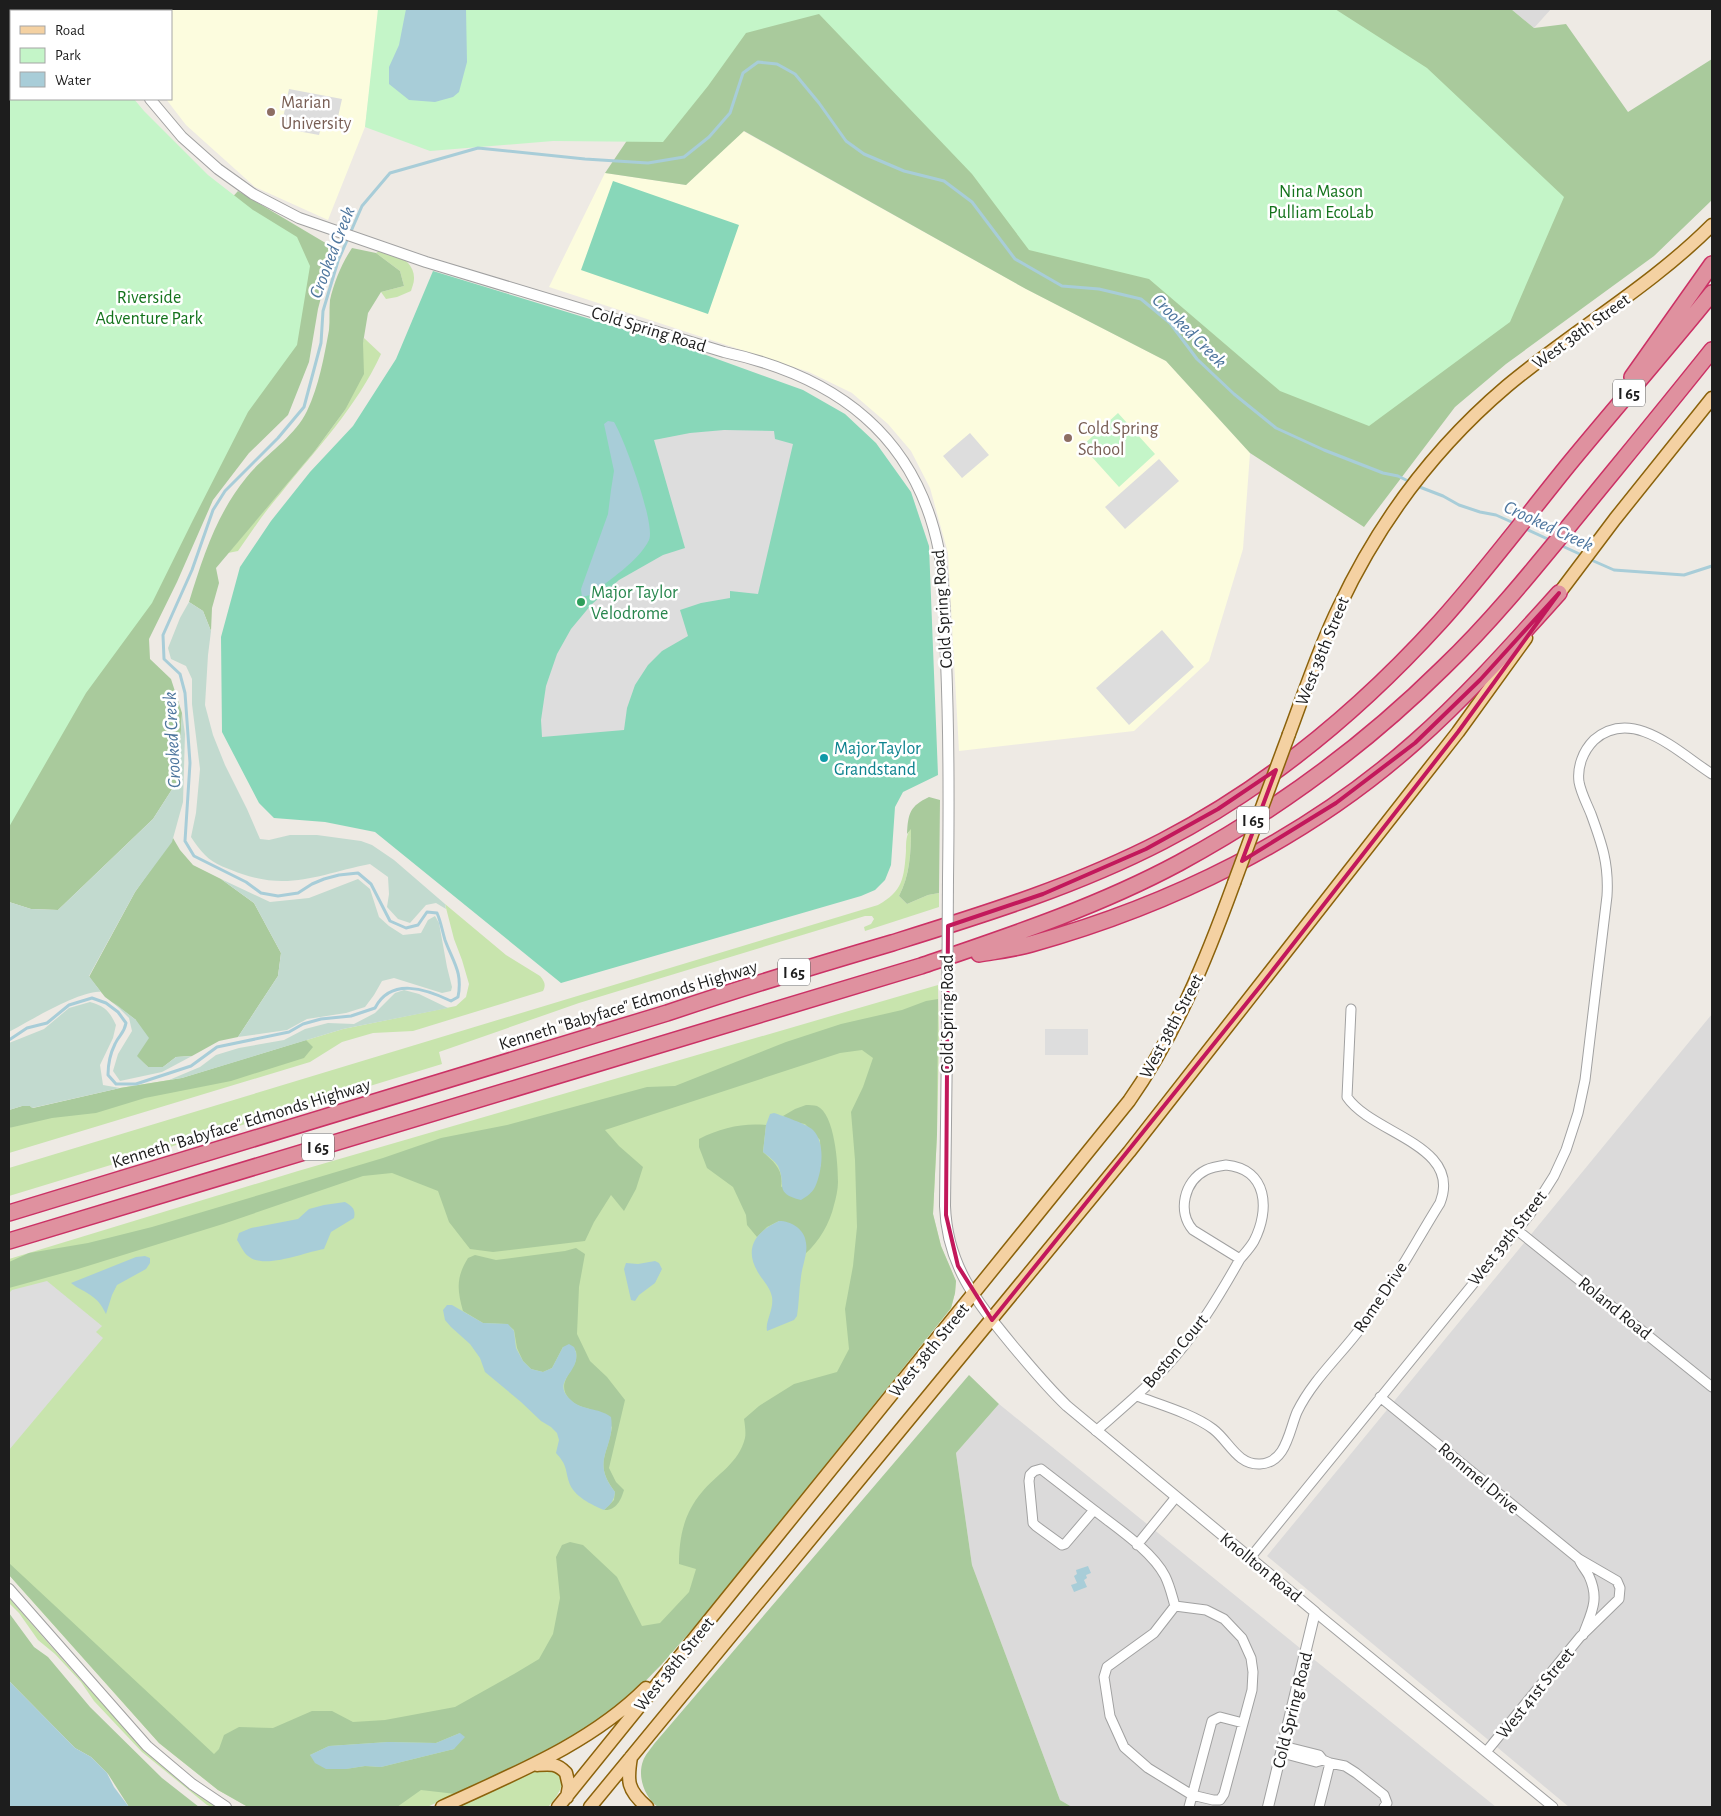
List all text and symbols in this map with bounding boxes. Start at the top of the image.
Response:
legend [10,10,172,100]
text: Road [55,23,85,38]
text: Park [55,48,81,63]
text: Water [55,73,91,88]
place label: Marian University [281,94,352,133]
marker: Marian University [265,106,277,118]
park label: Nina Mason Pulliam EcoLab [1268,183,1374,222]
water label: Crooked Creek [306,204,359,301]
park label: Riverside Adventure Park [95,289,203,328]
water label: Crooked Creek [1148,290,1230,372]
street label: West 38th Street [1530,290,1634,373]
street label: Cold Spring Road [589,304,708,356]
road number: I 65 [1613,379,1645,406]
place label: Cold Spring School [1078,420,1159,459]
marker: Cold Spring School [1062,432,1074,444]
water label: Crooked Creek [1501,497,1596,555]
street label: Cold Spring Road [930,549,956,669]
place label: Major Taylor Velodrome [591,584,678,623]
street label: West 38th Street [1293,594,1353,708]
marker: Major Taylor Velodrome [575,596,587,608]
water label: Crooked Creek [160,691,185,788]
place label: Major Taylor Grandstand [834,740,921,779]
marker: Major Taylor Grandstand [818,752,830,764]
road number: I 65 [1237,806,1269,834]
street label: Cold Spring Road [939,954,957,1074]
street label: Kenneth "Babyface" Edmonds Highway [497,958,760,1054]
road number: I 65 [778,959,810,986]
street label: West 38th Street [1137,971,1207,1082]
street label: Kenneth "Babyface" Edmonds Highway [110,1076,373,1172]
road number: I 65 [302,1134,334,1160]
street label: West 39th Street [1465,1187,1551,1290]
street label: Rome Drive [1351,1259,1411,1336]
street label: Roland Road [1574,1274,1654,1344]
street label: West 38th Street [886,1300,973,1401]
street label: Boston Court [1140,1311,1212,1392]
street label: Rommel Drive [1434,1440,1522,1518]
street label: Knollton Road [1216,1530,1304,1606]
street label: West 38th Street [631,1614,718,1715]
street label: West 41st Street [1494,1644,1578,1743]
street label: Cold Spring Road [1270,1650,1316,1770]

